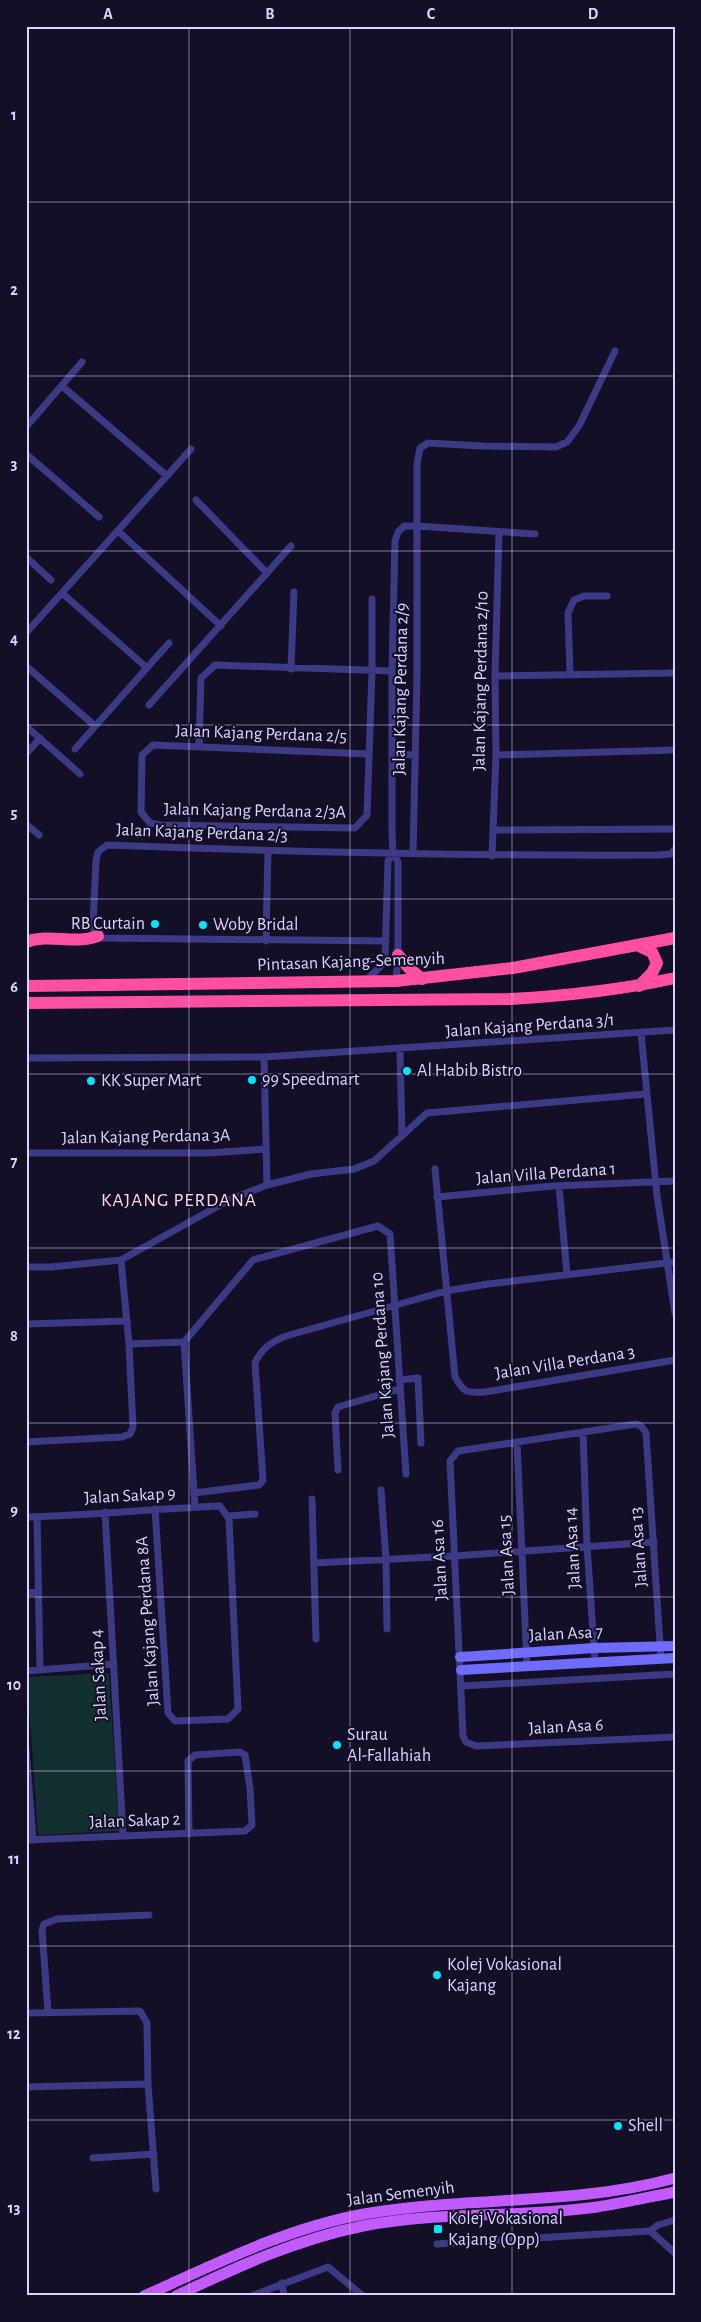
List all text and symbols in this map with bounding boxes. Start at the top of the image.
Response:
text: A [103,6,113,22]
text: B [265,6,275,22]
text: C [427,6,436,22]
text: D [588,6,599,22]
text: 1 [11,107,17,123]
text: 2 [10,282,18,298]
text: 3 [11,456,18,472]
street label: Jalan Kajang Perdana 2/10 [470,591,492,771]
street label: Jalan Kajang Perdana 2/9 [390,602,412,776]
text: 4 [10,631,18,647]
street label: Jalan Kajang Perdana 2/5 [175,722,347,746]
street label: Jalan Kajang Perdana 2/3A [164,800,347,822]
text: 5 [11,805,18,821]
street label: Jalan Kajang Perdana 2/3 [116,821,288,845]
place label: RB Curtain [71,915,145,933]
place label: Woby Bridal [213,916,299,934]
marker: RB Curtain [149,918,161,930]
marker: Woby Bridal [197,919,209,931]
street label: Pintasan Kajang-Semenyih [257,950,445,974]
text: 6 [10,979,18,995]
street label: Jalan Kajang Perdana 3/1 [445,1011,615,1041]
place label: Al Habib Bistro [417,1062,522,1080]
marker: Al Habib Bistro [401,1065,413,1077]
place label: 99 Speedmart [262,1071,360,1089]
place label: KK Super Mart [101,1072,202,1090]
marker: 99 Speedmart [246,1074,258,1086]
marker: KK Super Mart [85,1075,97,1087]
street label: Jalan Kajang Perdana 3A [61,1127,231,1147]
text: 7 [11,1154,18,1170]
street label: Jalan Villa Perdana 1 [476,1160,616,1188]
district label: KAJANG PERDANA [101,1191,257,1210]
street label: Jalan Kajang Perdana 10 [368,1271,398,1439]
text: 8 [10,1328,18,1344]
street label: Jalan Villa Perdana 3 [494,1343,636,1383]
street label: Jalan Sakap 9 [84,1485,176,1507]
text: 9 [10,1502,18,1518]
street label: Jalan Asa 14 [562,1506,584,1589]
street label: Jalan Asa 13 [627,1506,651,1588]
street label: Jalan Asa 15 [496,1514,518,1596]
street label: Jalan Asa 16 [429,1519,451,1601]
street label: Jalan Kajang Perdana 8A [133,1535,163,1706]
street label: Jalan Asa 7 [528,1623,604,1645]
street label: Jalan Sakap 4 [88,1628,110,1721]
text: 10 [7,1677,21,1693]
street label: Jalan Asa 6 [528,1716,604,1738]
place label: Surau Al-Fallahiah [347,1726,431,1765]
marker: Surau Al-Fallahiah [331,1739,343,1751]
street label: Jalan Sakap 2 [89,1810,181,1832]
text: 11 [8,1851,20,1867]
place label: Kolej Vokasional Kajang [447,1956,562,1995]
marker: Kolej Vokasional Kajang [431,1969,443,1981]
text: 12 [7,2026,21,2042]
place label: Shell [628,2117,663,2135]
marker: Shell [612,2120,624,2132]
street label: Jalan Semenyih [346,2178,456,2210]
text: 13 [8,2200,20,2216]
place label: Kolej Vokasional Kajang (Opp) [448,2210,563,2249]
marker: Kolej Vokasional Kajang (Opp) [432,2223,444,2235]

